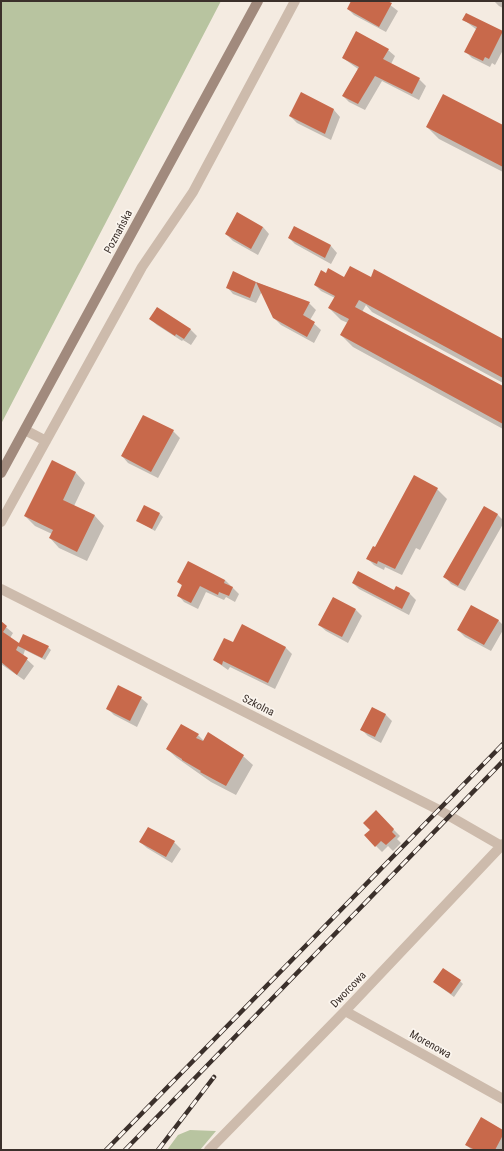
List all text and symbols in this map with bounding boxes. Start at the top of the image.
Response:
street label: Poznańska [102,208,136,256]
street label: Szkolna [240,692,276,720]
street label: Dworcowa [329,969,369,1011]
street label: Morenowa [407,1028,453,1062]

